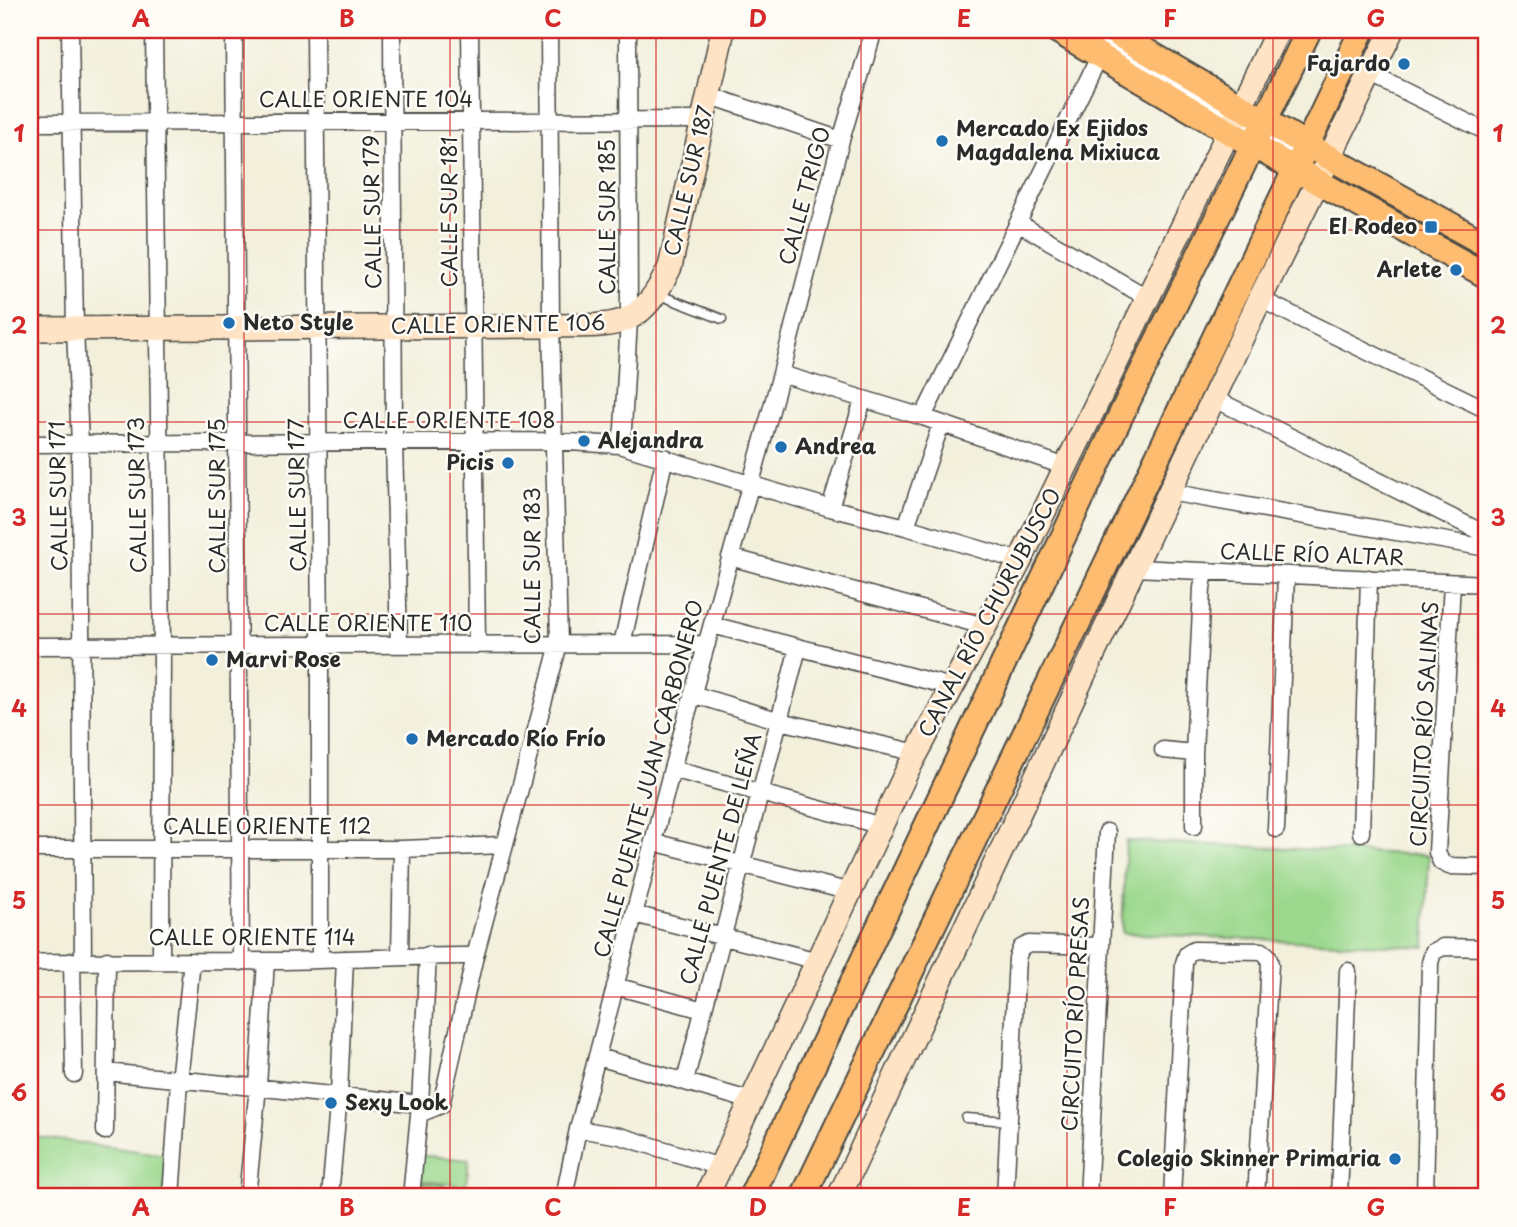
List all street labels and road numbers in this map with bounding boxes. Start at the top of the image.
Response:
street label: CALLE ORIENTE 104 [259,82,473,114]
street label: CALLE SUR 187 [654,102,720,259]
street label: CALLE TRIGO [769,123,837,268]
street label: CALLE SUR 179 [354,135,388,289]
street label: CALLE SUR 181 [432,137,464,288]
street label: CALLE SUR 185 [590,139,622,295]
street label: CALLE ORIENTE 106 [390,305,606,341]
street label: CALLE ORIENTE 108 [342,403,556,435]
street label: CALLE SUR 173 [119,417,153,573]
street label: CALLE SUR 175 [200,418,232,574]
street label: CALLE SUR 177 [279,418,313,572]
street label: CALLE SUR 171 [40,421,74,571]
street label: CANAL RÍO CHURUBUSCO [909,482,1068,743]
street label: CALLE SUR 183 [515,487,547,645]
street label: CALLE RÍO ALTAR [1219,534,1405,572]
street label: CALLE PUENTE JUAN CARBONERO [584,596,710,961]
street label: CIRCUITO RÍO SALINAS [1401,600,1445,848]
street label: CALLE ORIENTE 110 [264,606,472,638]
street label: CALLE PUENTE DE LEÑA [670,729,768,988]
street label: CALLE ORIENTE 112 [163,809,371,841]
street label: CIRCUITO RÍO PRESAS [1052,896,1096,1132]
street label: CALLE ORIENTE 114 [148,920,356,952]

